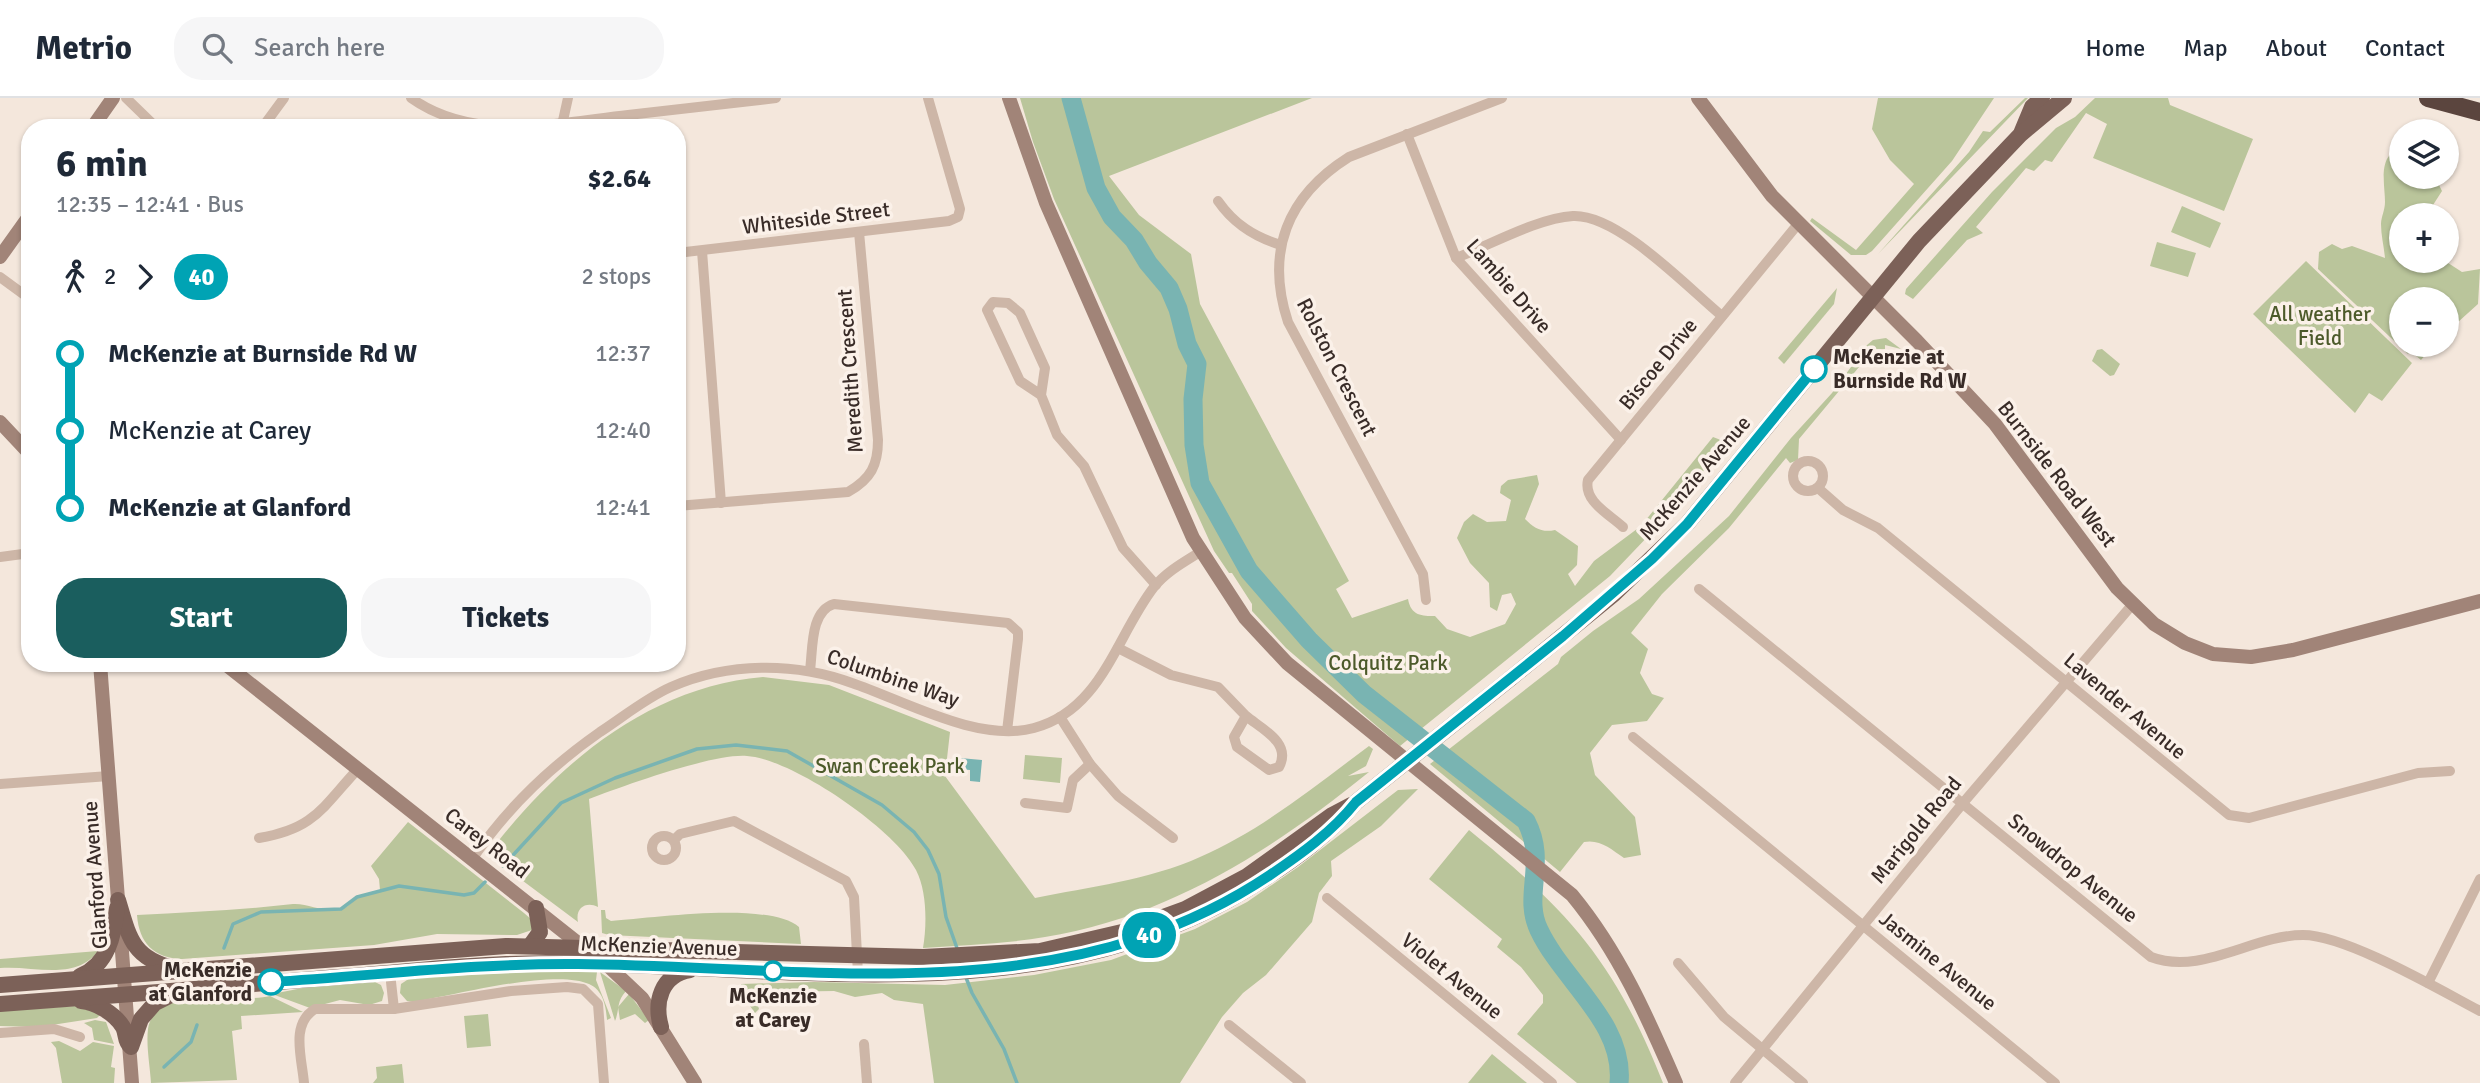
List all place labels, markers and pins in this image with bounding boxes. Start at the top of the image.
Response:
place label: McKenzie at Burnside Rd W [1833,344,1967,394]
marker: McKenzie at Burnside Rd W [1801,356,1827,382]
place label: McKenzie at Glanford [148,957,252,1007]
marker: McKenzie at Carey [763,961,783,981]
marker: McKenzie at Glanford [258,969,284,995]
place label: McKenzie at Carey [729,983,817,1033]

